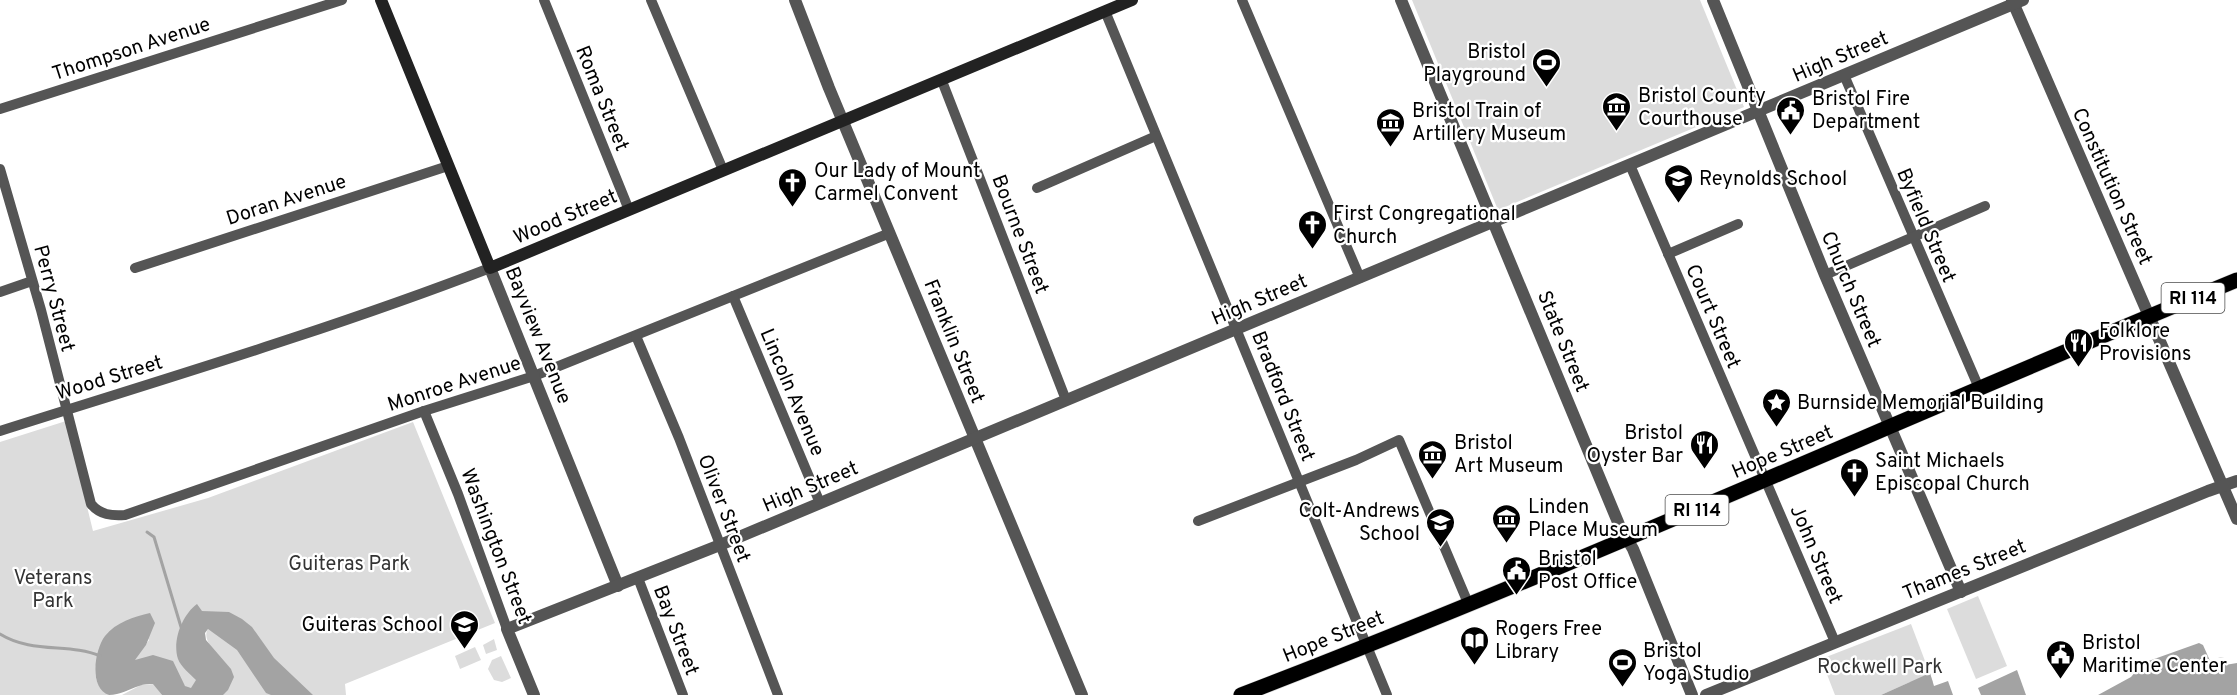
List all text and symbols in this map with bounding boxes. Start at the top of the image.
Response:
street label: Thompson Avenue [49,12,214,88]
street label: High Street [1789,26,1893,90]
place label: Bristol Playground [1423,40,1526,89]
street label: Roma Street [568,42,634,155]
sports icon: Bristol Playground [1531,46,1563,88]
place label: Bristol County Courthouse [1638,84,1766,133]
place label: Bristol Fire Department [1812,87,1920,136]
museum icon: Bristol County Courthouse [1601,90,1633,132]
public building icon: Bristol Fire Department [1775,94,1807,136]
place label: Bristol Train of Artillery Museum [1412,99,1566,148]
street label: Constitution Street [2065,104,2158,269]
museum icon: Bristol Train of Artillery Museum [1375,106,1407,148]
place label: Our Lady of Mount Carmel Convent [814,159,981,208]
school or university icon: Reynolds School [1662,162,1694,204]
street label: Byfield Street [1889,165,1961,287]
church icon: Our Lady of Mount Carmel Convent [777,166,809,208]
place label: Reynolds School [1699,167,1847,193]
street label: Doran Avenue [223,169,350,233]
street label: Bourne Street [984,171,1054,298]
street label: Wood Street [510,184,622,251]
place label: First Congregational Church [1333,202,1516,251]
church icon: First Congregational Church [1296,208,1328,250]
street label: Church Street [1814,228,1886,352]
street label: Perry Street [26,242,80,355]
street label: Court Street [1679,261,1746,373]
street label: Bayview Avenue [498,263,577,408]
street label: High Street [1208,269,1312,333]
street label: Franklin Street [917,276,990,407]
road number: RI 114 [2162,283,2224,313]
street label: State Street [1530,287,1594,396]
place label: Folklore Provisions [2099,319,2191,368]
street label: Lincoln Avenue [753,325,830,461]
restaurant icon: Folklore Provisions [2062,326,2094,368]
street label: Bradford Street [1244,328,1320,466]
street label: Wood Street [53,350,166,407]
street label: Monroe Avenue [385,351,525,419]
place icon: Burnside Memorial Building [1760,386,1792,428]
place label: Burnside Memorial Building [1797,391,2044,417]
street label: Hope Street [1728,420,1837,486]
place label: Bristol Oyster Bar [1587,421,1683,470]
restaurant icon: Bristol Oyster Bar [1688,428,1720,470]
place label: Bristol Art Museum [1454,431,1564,480]
museum icon: Bristol Art Museum [1417,438,1449,480]
place label: Saint Michaels Episcopal Church [1875,449,2030,498]
street label: Oliver Street [691,451,756,566]
street label: High Street [759,456,863,520]
church icon: Saint Michaels Episcopal Church [1838,456,1870,498]
street label: Washington Street [453,465,537,628]
place label: Linden Place Museum [1528,495,1658,544]
road number: RI 114 [1666,495,1728,525]
place label: Colt-Andrews School [1298,499,1420,548]
museum icon: Linden Place Museum [1491,502,1523,544]
street label: John Street [1783,502,1848,608]
school or university icon: Colt-Andrews School [1425,506,1457,548]
street label: Thames Street [1899,534,2030,607]
place label: Bristol Post Office [1538,547,1637,596]
park label: Guiteras Park [288,552,410,578]
public building icon: Bristol Post Office [1501,554,1533,596]
park label: Veterans Park [14,566,92,615]
street label: Bay Street [646,582,704,679]
street label: Hope Street [1279,606,1388,670]
school or university icon: Guiteras School [448,608,480,650]
place label: Guiteras School [302,613,443,639]
place label: Rogers Free Library [1495,617,1602,666]
library icon: Rogers Free Library [1458,624,1490,666]
place label: Bristol Maritime Center [2082,631,2227,680]
public building icon: Bristol Maritime Center [2045,638,2077,680]
place label: Bristol Yoga Studio [1643,639,1750,688]
sports icon: Bristol Yoga Studio [1606,646,1638,688]
park label: Rockwell Park [1817,655,1943,681]

